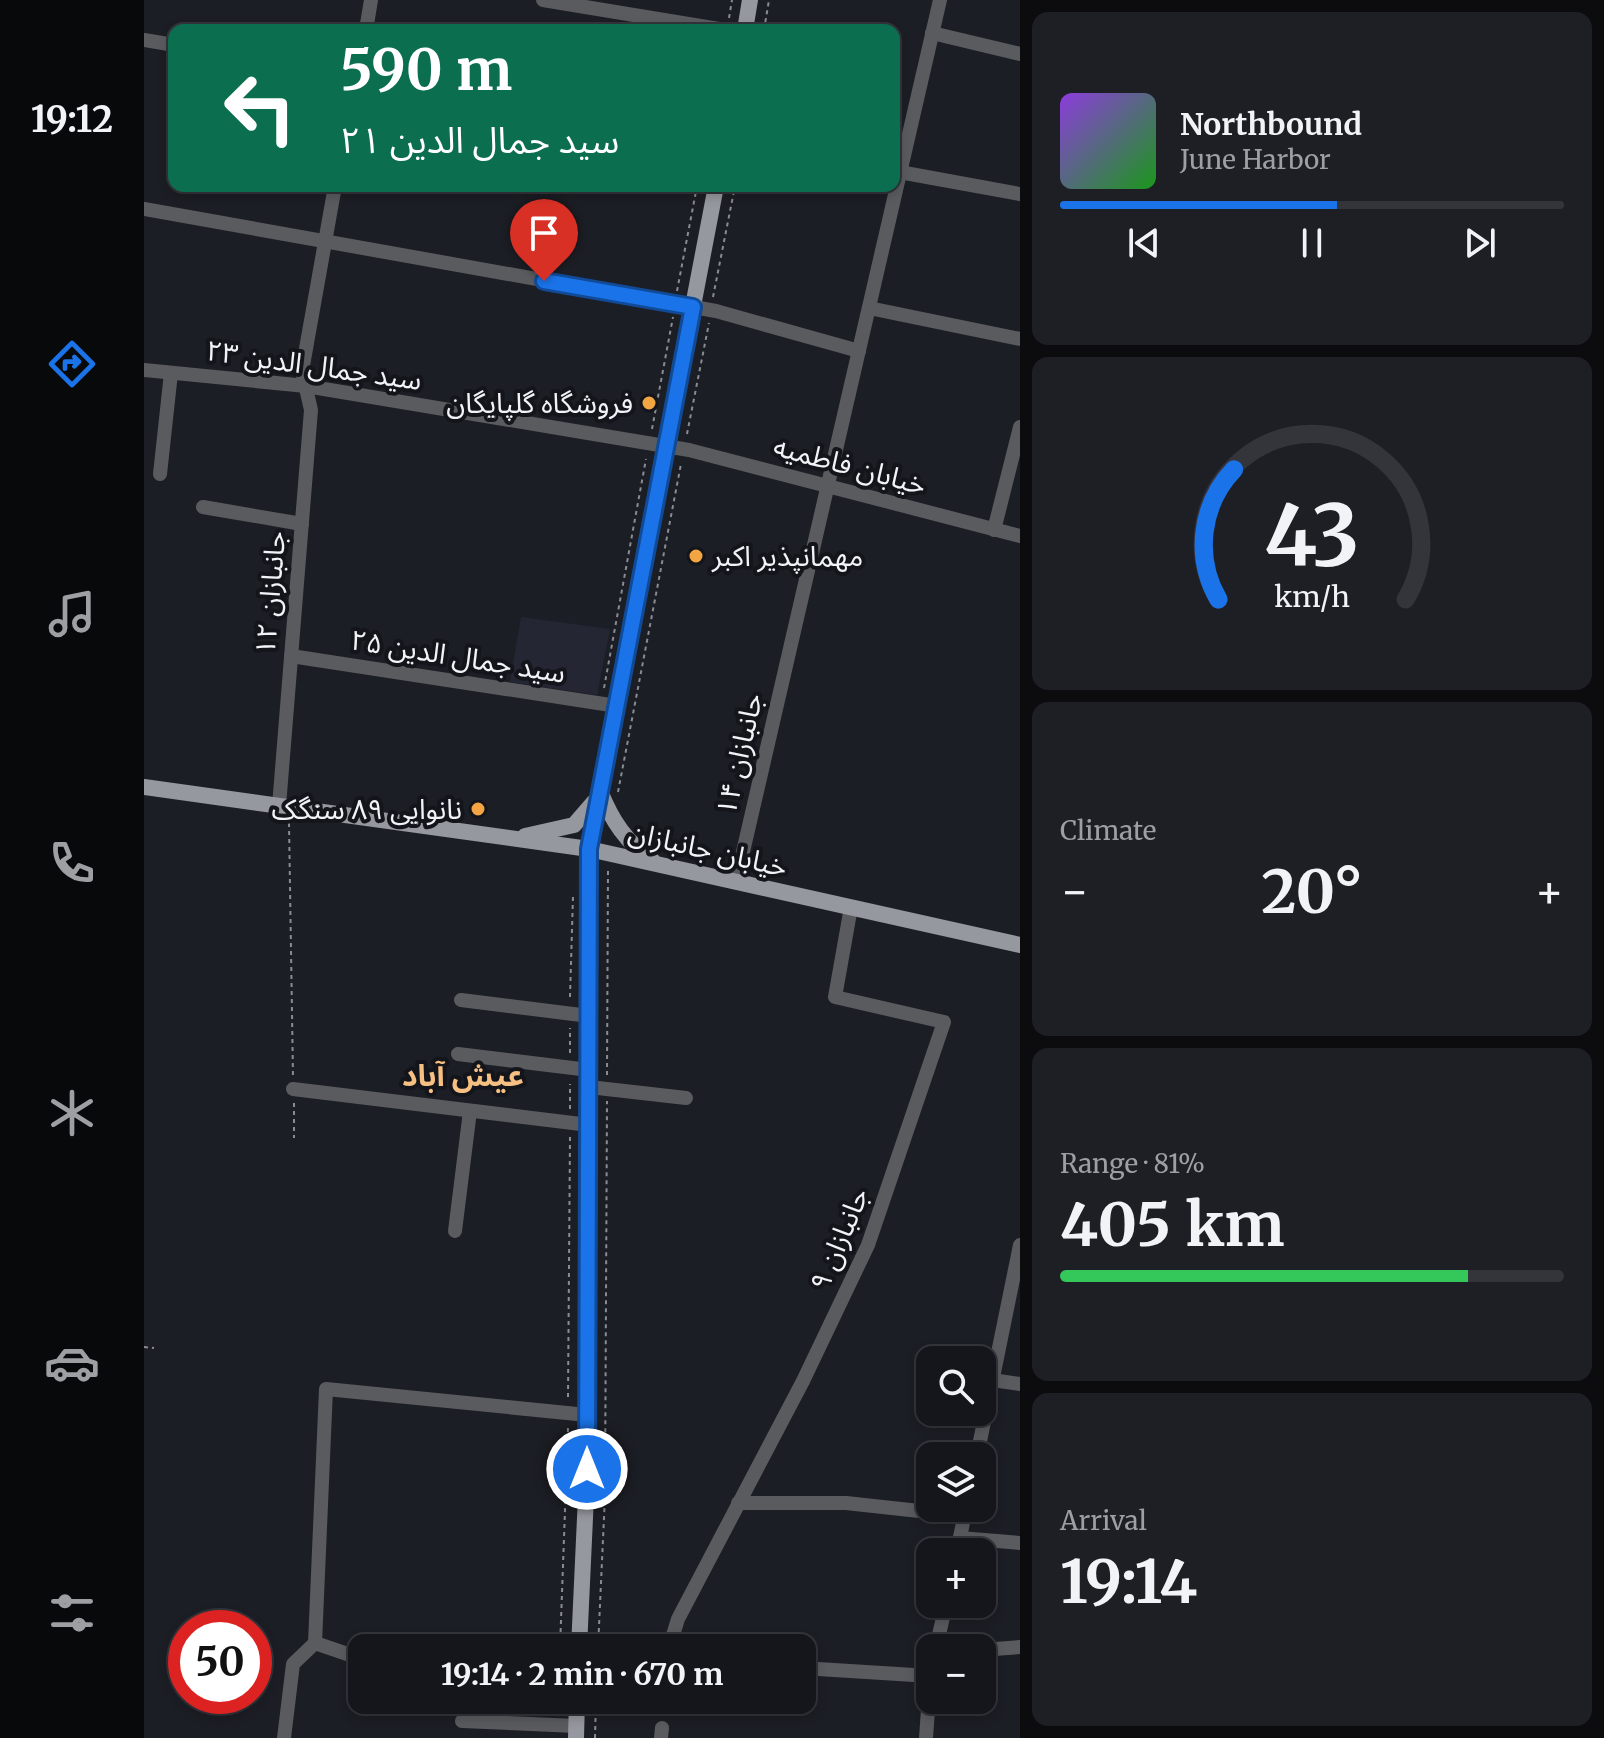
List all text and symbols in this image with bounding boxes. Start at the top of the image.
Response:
text: 590 m [340,35,512,105]
icon: left [208,56,312,160]
text: 19:12 [31,97,113,142]
text: Northbound [1180,105,1362,143]
text: سید جمال الدین ۲۱ [340,118,619,163]
text: June Harbor [1180,143,1331,176]
pin [510,199,578,281]
icon: arrive [522,211,566,255]
icon: previous [1122,221,1166,265]
icon: pause [1290,221,1334,265]
icon: next [1458,221,1502,265]
street label: سید جمال الدین ۲۳ [204,332,424,398]
icon: directions [44,336,100,392]
place label: فروشگاه گلپایگان [446,385,633,421]
marker: فروشگاه گلپایگان [640,394,658,412]
street label: خیابان فاطمیه [770,427,930,503]
text: 43 [1264,483,1360,588]
street label: جانبازان ۱۲ [247,530,293,656]
place label: مهمانپذیر اکبر [711,538,863,574]
marker: مهمانپذیر اکبر [687,547,705,565]
text: km/h [1274,579,1350,615]
icon: music [44,586,100,642]
street label: سید جمال الدین ۲۵ [348,621,568,691]
street label: جانبازان ۱۴ [708,690,770,818]
place label: نانوایی ۸۹ سنگک [272,791,462,827]
marker: نانوایی ۸۹ سنگک [469,800,487,818]
street label: خیابان جانبازان [625,813,791,885]
text: Climate [1060,814,1156,847]
icon: phone [44,835,100,891]
text: 20° [1261,854,1363,929]
text: − [1060,864,1089,919]
text: + [1535,864,1564,919]
district label: عیش آباد [402,1056,524,1094]
icon: climate [44,1085,100,1141]
text: Range · 81% [1060,1147,1205,1180]
street label: جانبازان ۹ [801,1182,877,1296]
text: 405 km [1060,1187,1285,1262]
icon: car [44,1335,100,1391]
map controls [916,1346,996,1714]
button: search [916,1346,996,1426]
position arrow [545,1427,629,1511]
button: layers [916,1442,996,1522]
text: Arrival [1060,1504,1147,1537]
button: + [916,1538,996,1618]
text: 19:14 [1060,1544,1197,1619]
icon: filters [44,1585,100,1641]
speed limit sign: 50 [168,1610,272,1714]
button: − [916,1634,996,1714]
text: 19:14 · 2 min · 670 m [441,1655,723,1693]

